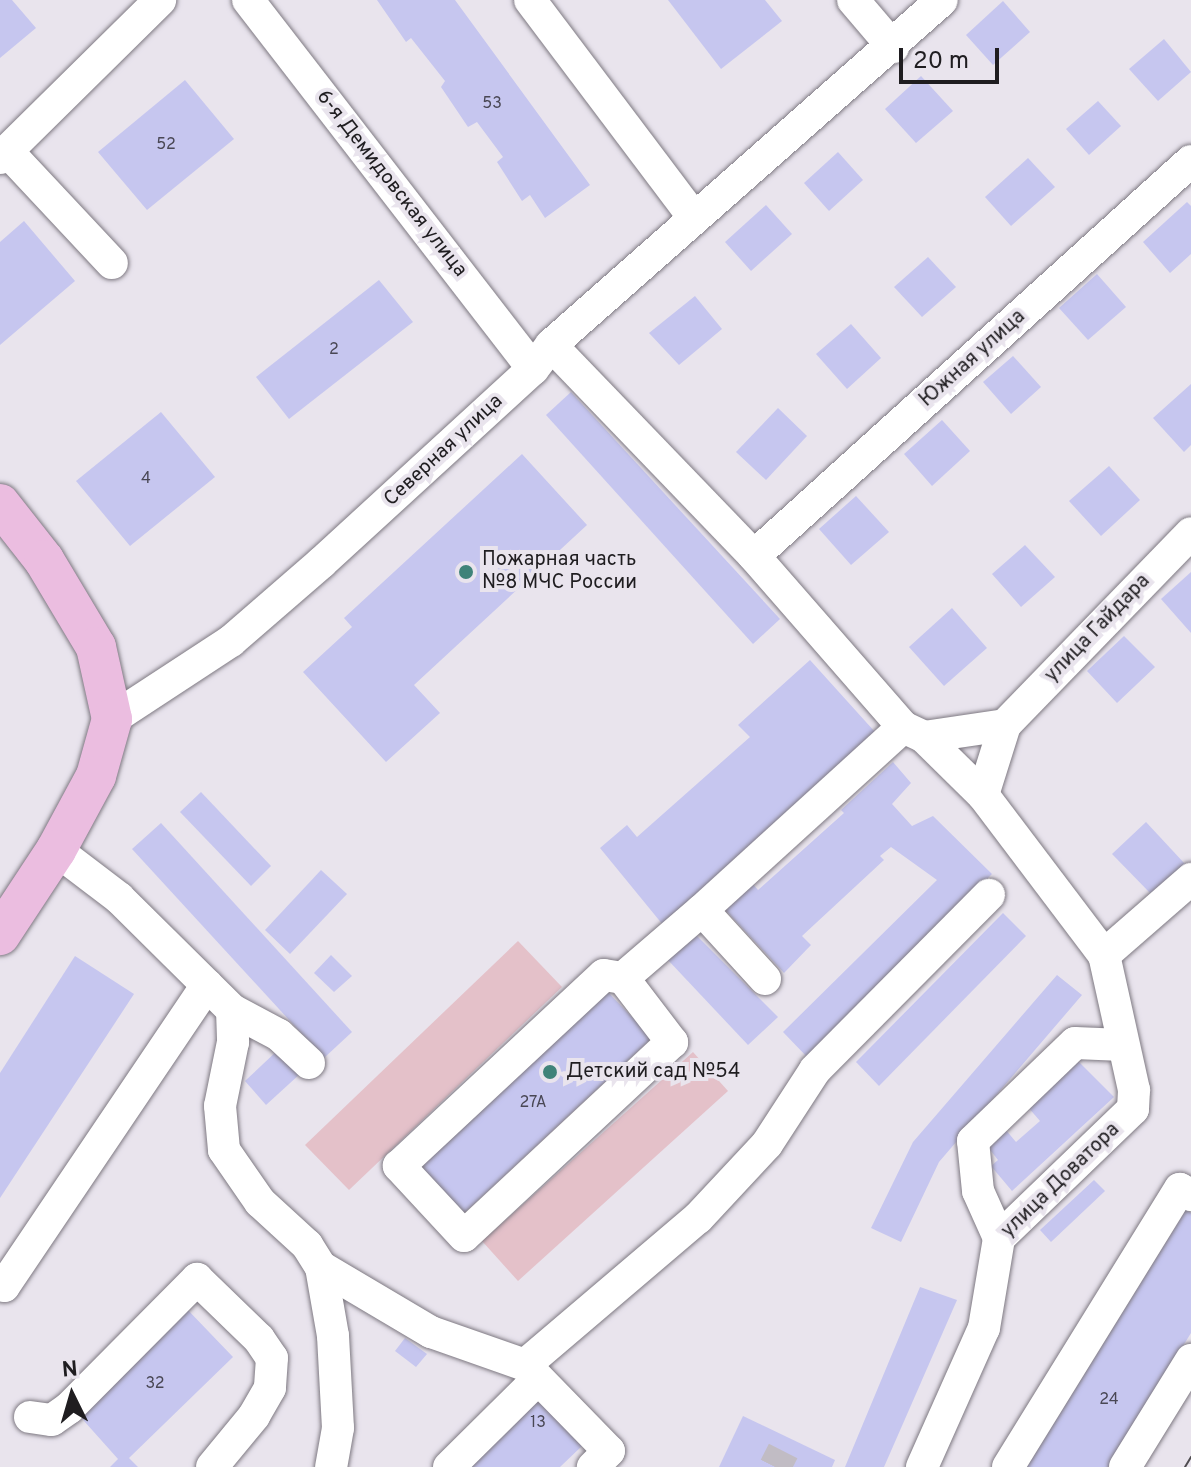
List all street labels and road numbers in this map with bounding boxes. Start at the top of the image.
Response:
street label: 6-я Демидовская улица [311,86,471,282]
street label: Южная улица [915,305,1031,413]
street label: Северная улица [380,390,508,512]
street label: улица Гайдара [1040,570,1156,688]
street label: улица Доватора [997,1119,1125,1243]

